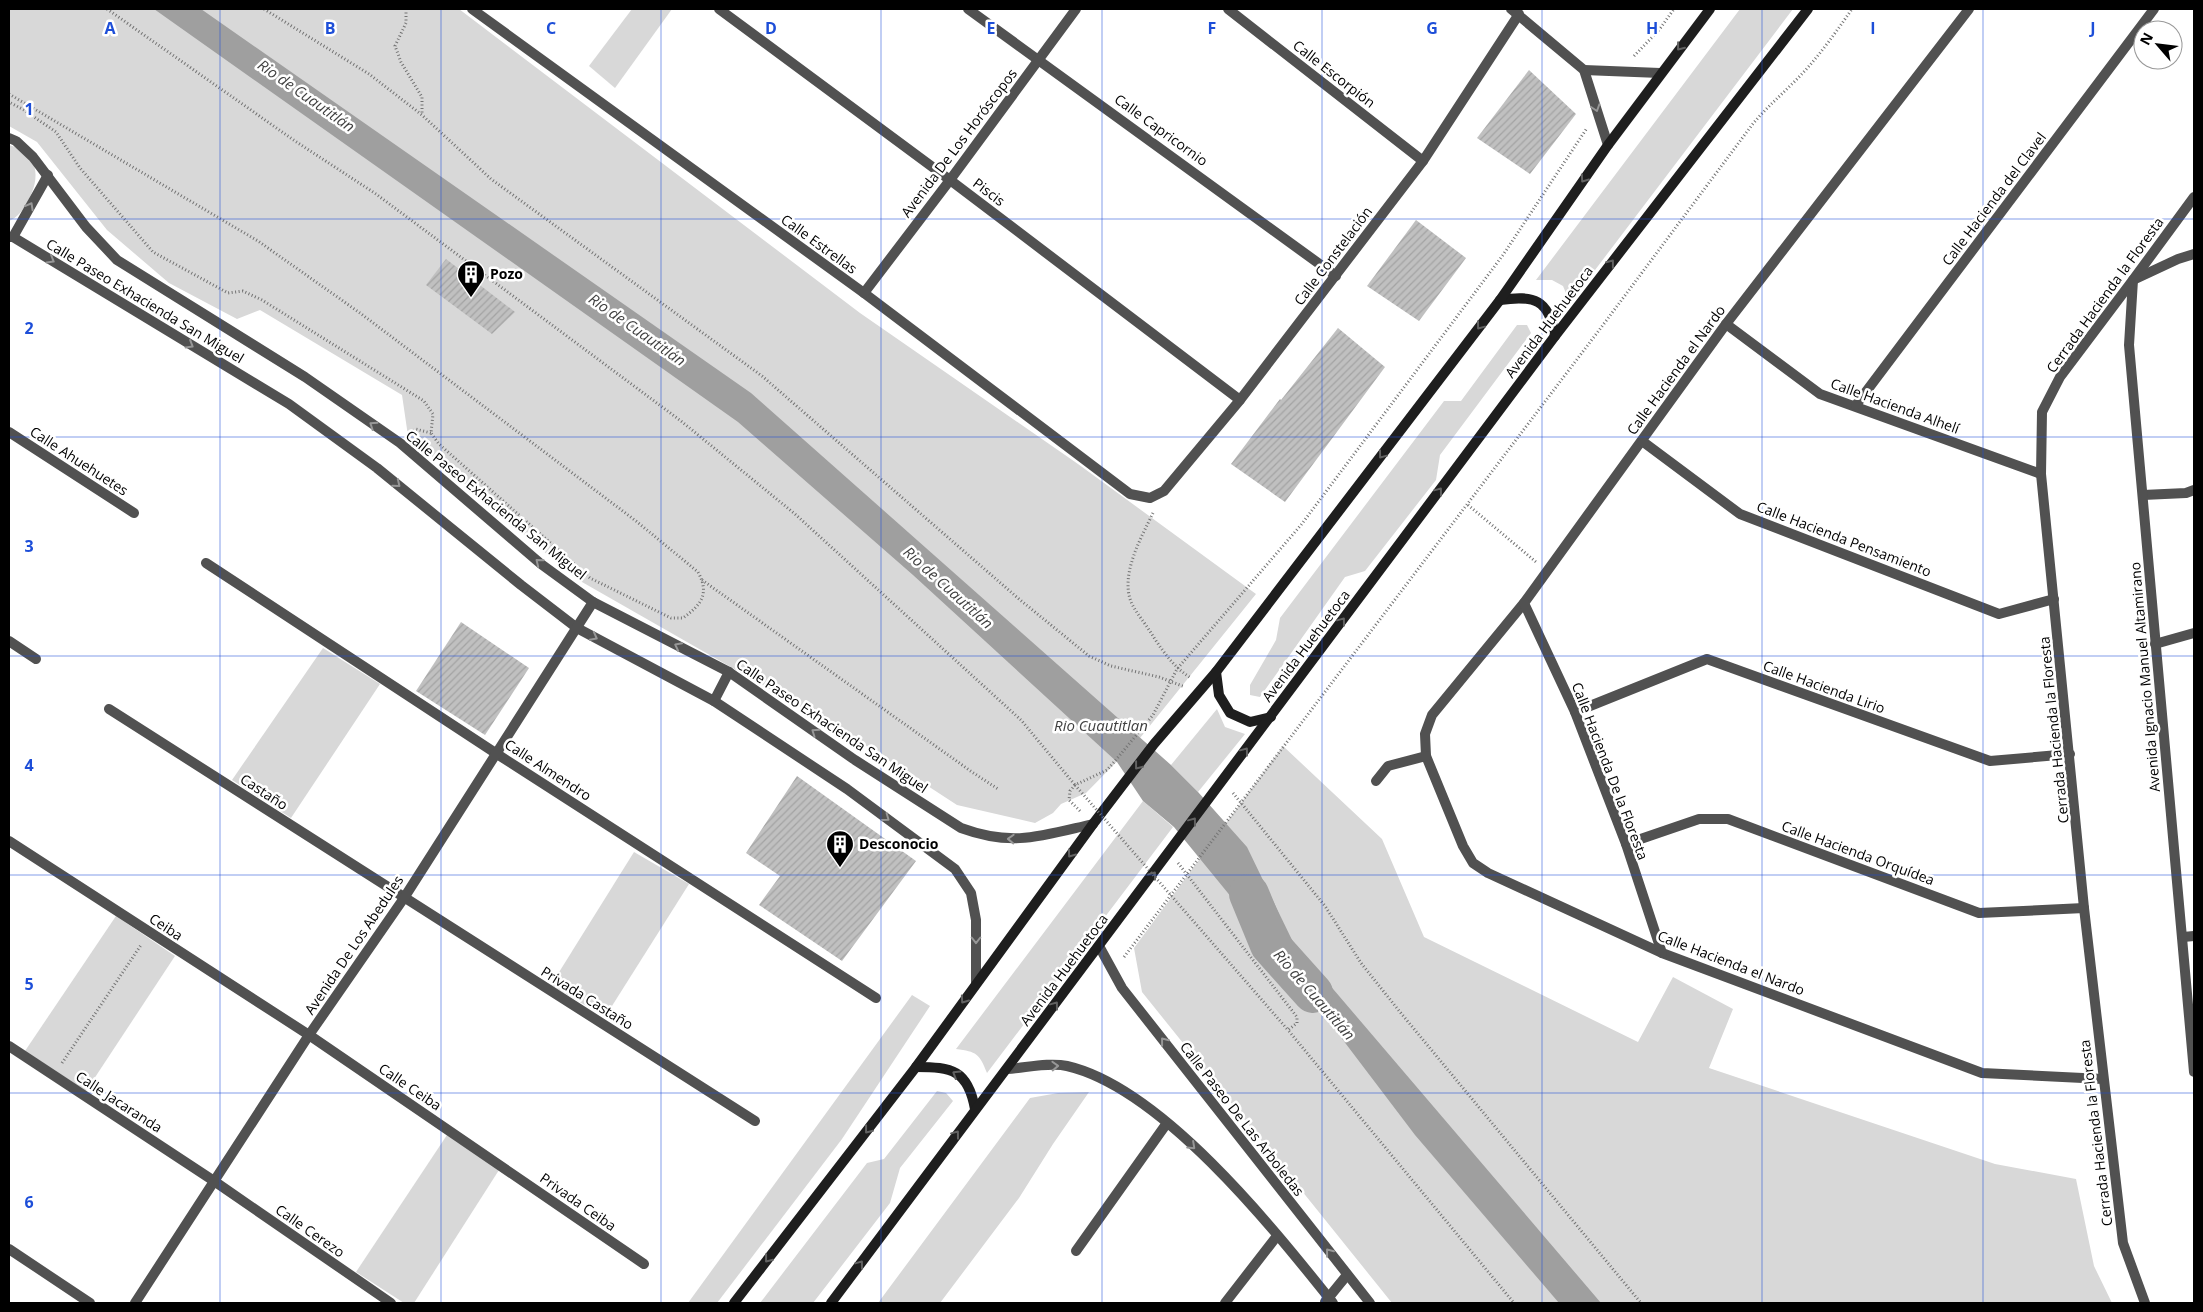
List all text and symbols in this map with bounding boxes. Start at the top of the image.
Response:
text: A [104,17,116,39]
text: B [325,17,335,39]
text: C [546,17,556,39]
text: D [765,17,777,39]
text: E [987,17,996,39]
text: F [1208,17,1216,39]
text: G [1426,17,1438,39]
text: H [1646,17,1658,39]
text: I [1870,17,1876,39]
text: J [2088,17,2096,39]
north arrow [2133,20,2183,70]
text: N [2135,29,2157,48]
street label: Calle Escorpión [1289,35,1379,112]
one-way arrow [1677,41,1685,50]
water label: Rio de Cuautitlán [254,54,359,136]
street label: Avenida De Los Horóscopos [896,64,1021,221]
street label: Calle Capricornio [1111,89,1212,170]
text: 1 [24,98,34,120]
one-way arrow [1590,103,1600,111]
street label: Calle Hacienda del Clavel [1937,128,2050,269]
street label: Piscis [969,173,1009,210]
one-way arrow [1581,173,1590,183]
street label: Calle Constelación [1289,202,1376,309]
one-way arrow [24,203,34,212]
street label: Calle Estrellas [777,210,861,278]
street label: Cerrada Hacienda la Floresta [2042,213,2167,376]
street label: Calle Paseo Exhacienda San Miguel [43,234,248,367]
one-way arrow [46,254,55,264]
building icon: Pozo [456,259,486,298]
one-way arrow [1605,260,1613,269]
street label: Avenida Huehuetoca [1500,262,1597,382]
place label: Pozo [490,264,523,283]
water label: Rio de Cuautitlán [585,288,690,370]
street label: Calle Hacienda el Nardo [1622,301,1729,438]
text: 2 [24,317,34,339]
one-way arrow [1478,320,1486,329]
one-way arrow [185,338,194,348]
street label: Calle Hacienda Alhelí [1828,373,1963,438]
street label: Calle Ahuehuetes [26,422,132,500]
one-way arrow [370,422,379,431]
street label: Calle Paseo Exhacienda San Miguel [402,426,591,584]
one-way arrow [1379,449,1388,459]
one-way arrow [391,479,400,487]
one-way arrow [1433,487,1442,497]
street label: Calle Hacienda Pensamiento [1754,496,1934,581]
text: 3 [24,535,34,557]
water label: Rio de Cuautitlán [900,542,998,633]
one-way arrow [536,559,545,567]
street label: Avenida Ignacio Manuel Altamirano [2125,561,2164,793]
street label: Avenida Huehuetoca [1257,586,1354,706]
one-way arrow [1336,617,1345,627]
one-way arrow [589,631,598,641]
street label: Cerrada Hacienda la Floresta [2034,636,2073,824]
one-way arrow [674,642,683,652]
street label: Calle Paseo Exhacienda San Miguel [733,654,932,797]
street label: Calle Hacienda Lirio [1761,656,1888,717]
street label: Calle Hacienda De la Floresta [1568,679,1653,862]
water label: Rio Cuautitlan [1054,715,1148,735]
one-way arrow [811,729,821,738]
street label: Calle Almendro [501,734,595,805]
one-way arrow [1239,747,1248,757]
text: 4 [24,754,34,776]
one-way arrow [1135,760,1143,769]
street label: Castaño [237,769,292,814]
one-way arrow [880,812,890,821]
street label: Calle Hacienda Orquídea [1779,816,1937,889]
one-way arrow [1187,818,1195,827]
building icon: Desconocio [825,829,855,868]
place label: Desconocio [859,834,939,853]
one-way arrow [1006,834,1014,844]
one-way arrow [1068,848,1076,857]
street label: Avenida De Los Abedules [300,871,407,1018]
one-way arrow [1146,871,1156,880]
street label: Ceiba [146,909,187,945]
street label: Avenida Huehuetoca [1015,910,1112,1030]
street label: Calle Hacienda el Nardo [1655,926,1807,999]
one-way arrow [971,937,981,945]
water label: Rio de Cuautitlán [1270,945,1360,1044]
street label: Privada Castaño [538,962,637,1034]
text: 5 [24,973,34,995]
one-way arrow [961,994,970,1003]
one-way arrow [1050,1002,1058,1011]
one-way arrow [1161,1038,1169,1047]
street label: Calle Paseo De Las Arboledas [1176,1038,1309,1200]
street label: Cerrada Hacienda la Floresta [2075,1039,2116,1227]
street label: Calle Ceiba [375,1059,445,1115]
one-way arrow [1051,1060,1059,1071]
street label: Calle Jacaranda [72,1066,166,1137]
one-way arrow [952,1071,961,1081]
one-way arrow [865,1124,873,1133]
one-way arrow [950,1130,960,1139]
one-way arrow [1186,1140,1195,1149]
street label: Privada Ceiba [536,1168,620,1235]
text: 6 [24,1191,34,1213]
street label: Calle Cerezo [272,1200,349,1261]
one-way arrow [1325,1248,1334,1257]
one-way arrow [766,1253,774,1262]
one-way arrow [854,1261,862,1270]

